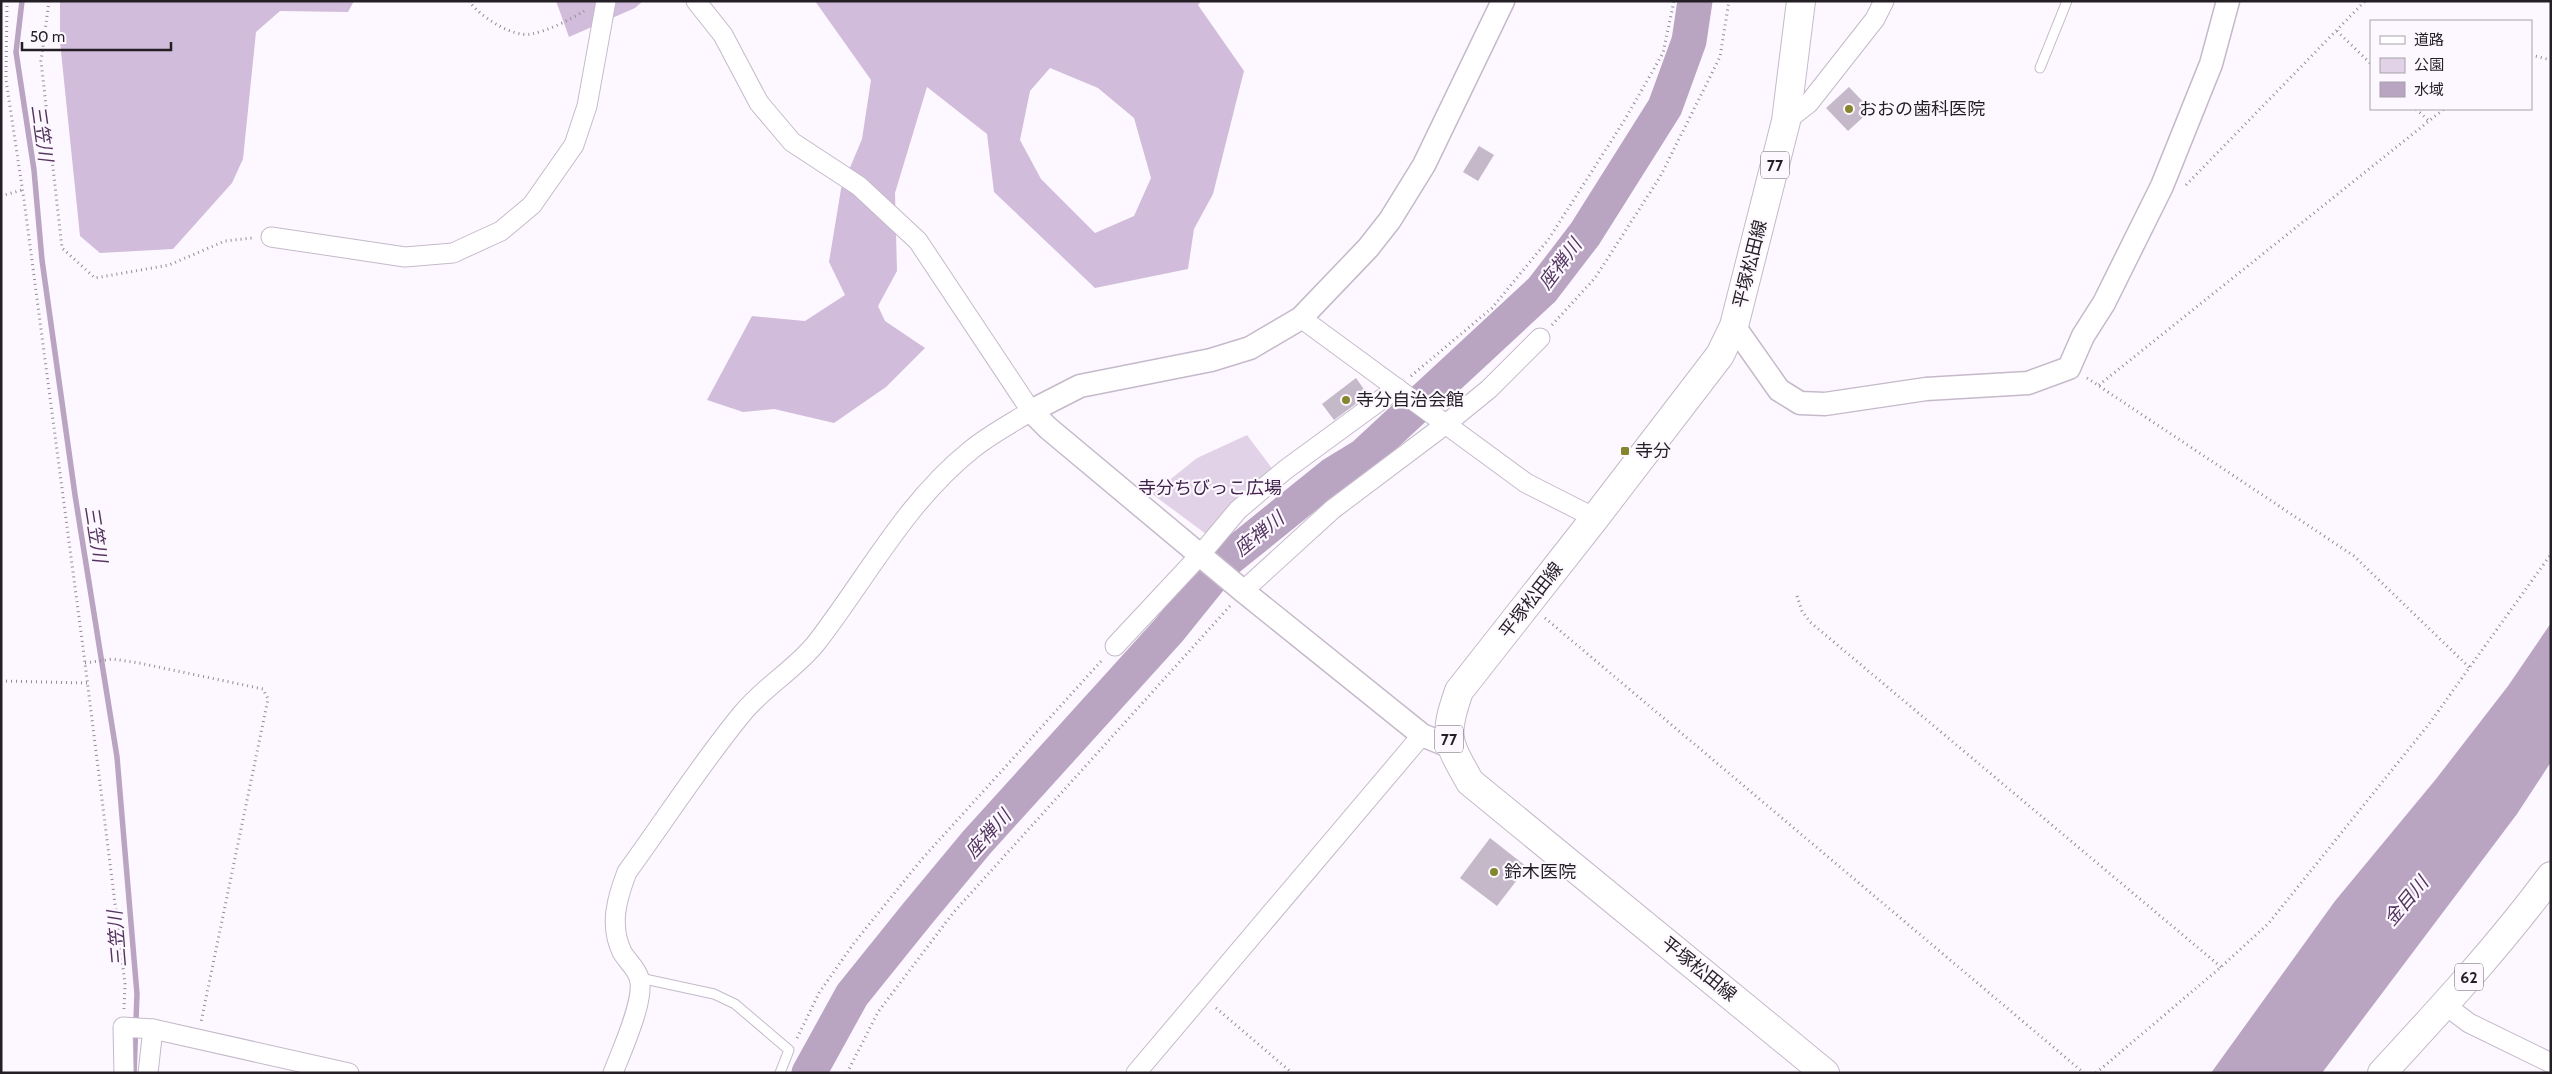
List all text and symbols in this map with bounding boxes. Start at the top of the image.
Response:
scale bar [22,20,171,52]
legend [2370,20,2532,110]
text: 50 m [30,28,65,46]
text: 道路 [2414,31,2444,49]
text: 公園 [2414,56,2444,74]
text: 水域 [2414,81,2444,99]
place label: おおの歯科医院 [1859,98,1985,120]
water label: 三笠川 [27,103,58,165]
marker: おおの歯科医院 [1843,103,1855,115]
road number: 77 [1761,152,1789,178]
street label: 平塚松田線 [1728,218,1772,310]
water label: 座禅川 [1534,233,1588,294]
place label: 寺分自治会館 [1356,389,1464,411]
marker: 寺分自治会館 [1340,394,1352,406]
place label: 寺分 [1635,440,1671,462]
marker: 寺分 [1619,445,1631,457]
park label: 寺分ちびっこ広場 [1138,477,1282,499]
water label: 三笠川 [80,504,112,566]
water label: 座禅川 [1230,506,1290,561]
street label: 平塚松田線 [1495,558,1567,642]
road number: 77 [1435,726,1463,752]
water label: 座禅川 [960,804,1017,863]
place label: 鈴木医院 [1504,861,1576,883]
marker: 鈴木医院 [1488,866,1500,878]
water label: 金目川 [2379,870,2434,930]
water label: 三笠川 [103,908,131,968]
street label: 平塚松田線 [1657,932,1741,1006]
road number: 62 [2455,964,2483,990]

